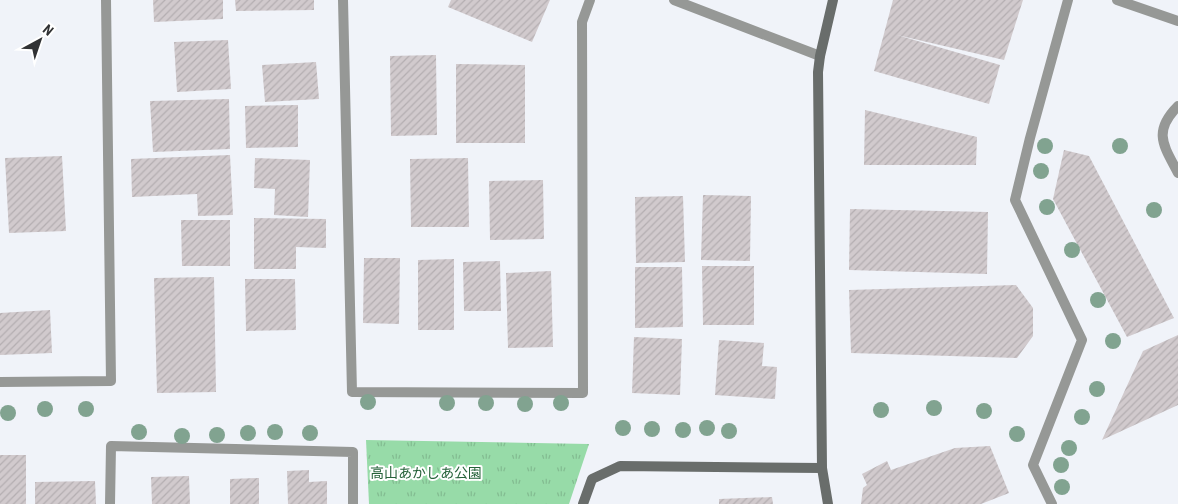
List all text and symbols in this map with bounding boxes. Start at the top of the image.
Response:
north arrow [15,15,65,65]
text: N [40,21,57,39]
park label: 高山あかしあ公園 [370,465,482,481]

